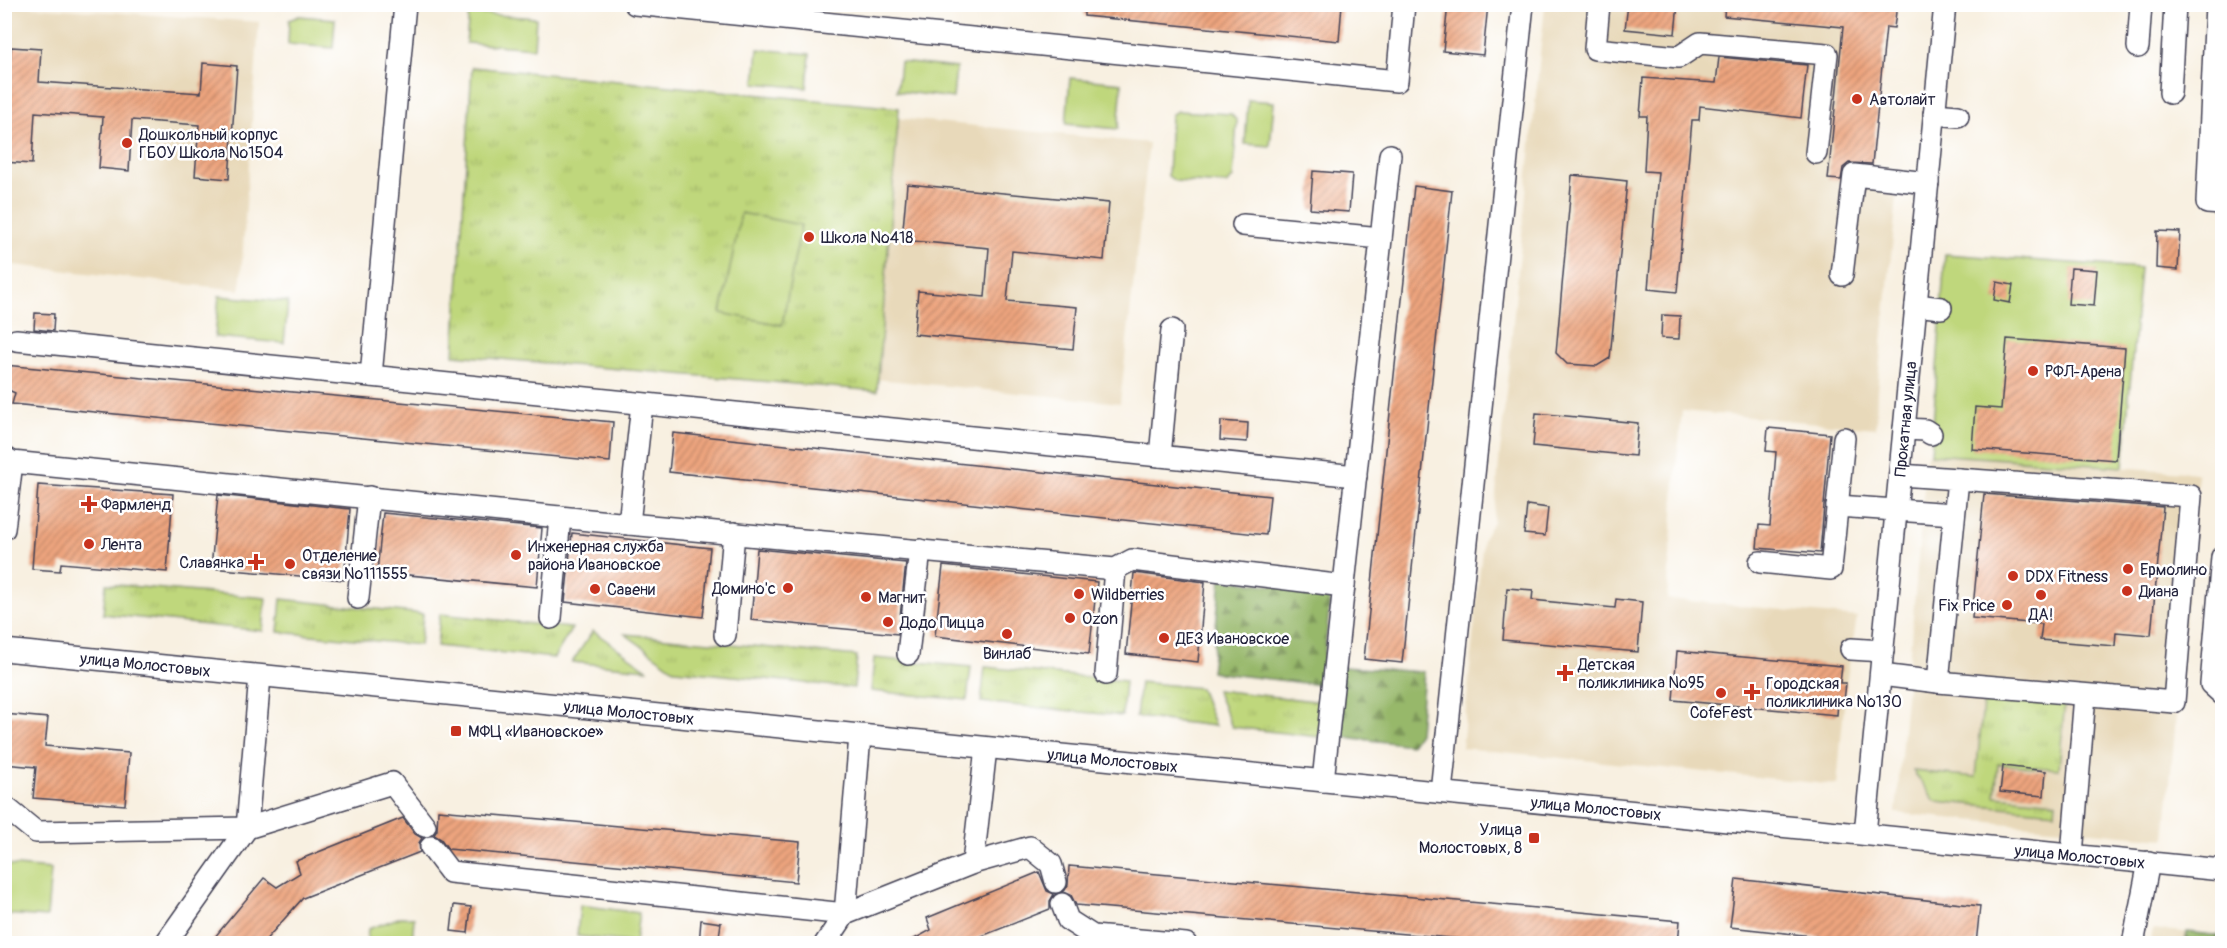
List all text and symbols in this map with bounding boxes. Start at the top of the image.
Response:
place label: Автолайт [1869,90,1935,110]
marker: Автолайт [1850,92,1864,106]
place label: Дошкольный корпус ГБОУ Школа №1504 [138,125,283,163]
marker: Дошкольный корпус ГБОУ Школа №1504 [120,136,134,150]
place label: Школа №418 [821,228,913,248]
marker: Школа №418 [802,230,816,244]
street label: Прокатная улица [1890,360,1922,478]
place label: РФЛ-Арена [2045,362,2121,382]
marker: РФЛ-Арена [2026,364,2040,378]
place label: Фармленд [101,495,172,515]
marker: Фармленд [82,497,96,511]
place label: Лента [100,535,142,555]
marker: Лента [82,537,96,551]
place label: Инженерная служба района Ивановское [528,537,664,575]
place label: Отделение связи №111555 [302,546,408,584]
marker: Инженерная служба района Ивановское [509,548,523,562]
place label: Славянка [179,553,244,573]
marker: Славянка [249,555,263,569]
marker: Отделение связи №111555 [283,557,297,571]
place label: Ермолино [2140,560,2208,580]
marker: Ермолино [2121,562,2135,576]
place label: DDX Fitness [2025,567,2108,587]
marker: DDX Fitness [2006,569,2020,583]
place label: Домино'c [711,579,776,599]
place label: Савени [607,580,655,600]
marker: Домино'c [781,581,795,595]
marker: Савени [588,582,602,596]
place label: Диана [2138,582,2179,602]
marker: Диана [2120,584,2134,598]
place label: Wildberries [1091,585,1164,605]
marker: Wildberries [1072,587,1086,601]
place label: Магнит [878,588,926,608]
marker: ДА! [2034,588,2048,602]
marker: Магнит [859,590,873,604]
place label: Fix Price [1938,596,1995,616]
marker: Fix Price [2000,598,2014,612]
place label: ДА! [2028,605,2053,625]
place label: Ozon [1082,609,1118,629]
marker: Ozon [1063,611,1077,625]
place label: Додо Пицца [899,613,984,633]
marker: Додо Пицца [881,615,895,629]
marker: Винлаб [1000,627,1014,641]
place label: ДЕЗ Ивановское [1175,629,1289,649]
marker: ДЕЗ Ивановское [1157,631,1171,645]
place label: Винлаб [983,644,1031,664]
street label: улица Молостовых [78,648,211,681]
place label: Детская поликлиника №95 [1577,655,1705,693]
marker: Детская поликлиника №95 [1556,664,1574,682]
place label: Городская поликлиника №130 [1766,674,1902,712]
marker: Городская поликлиника №130 [1743,683,1761,701]
marker: CofeFest [1714,686,1728,700]
street label: улица Молостовых [562,696,695,729]
place label: CofeFest [1690,703,1753,723]
place label: МФЦ «Ивановское» [468,722,603,742]
marker: МФЦ «Ивановское» [449,724,463,738]
street label: улица Молостовых [1045,744,1179,777]
street label: улица Молостовых [1529,792,1662,825]
place label: Улица Молостовых, 8 [1419,820,1522,858]
marker: Улица Молостовых, 8 [1527,831,1541,845]
street label: улица Молостовых [2012,840,2146,873]

